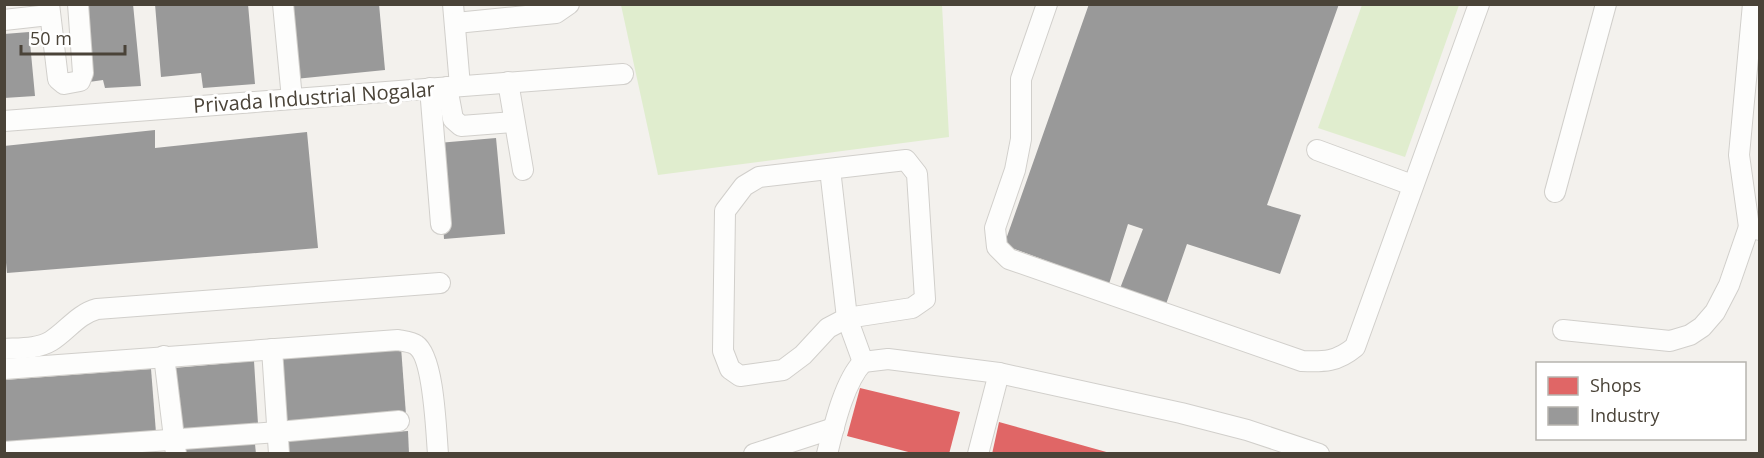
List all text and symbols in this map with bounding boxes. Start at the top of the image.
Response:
scale bar [21,18,124,56]
text: 50 m [30,26,72,50]
street label: Privada Industrial Nogalar [192,75,436,119]
legend [1536,362,1746,440]
text: Shops [1590,373,1641,397]
text: Industry [1590,403,1660,427]

